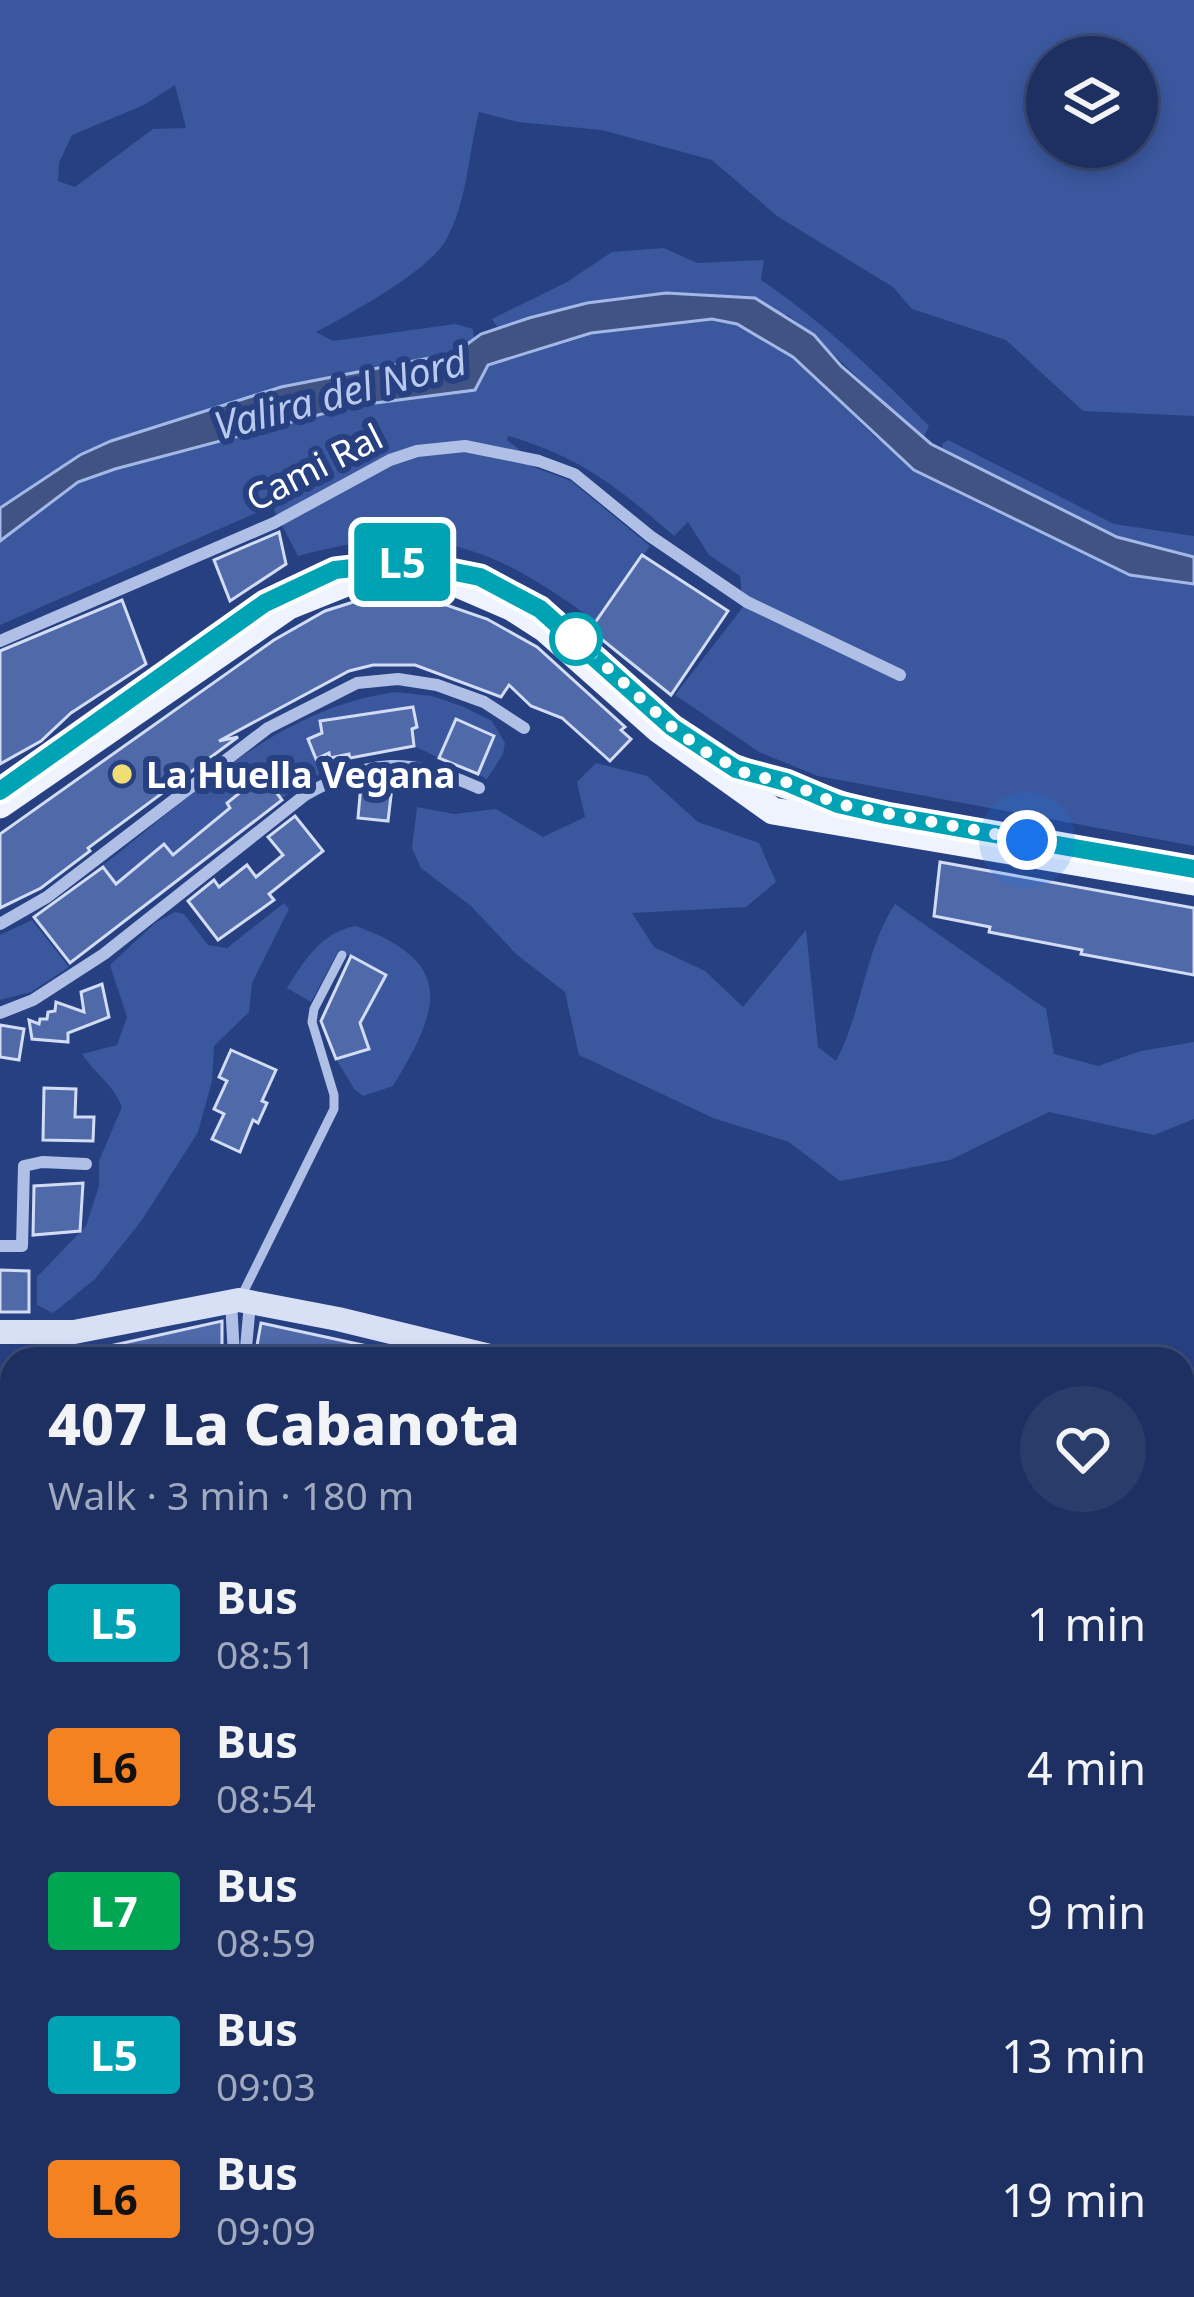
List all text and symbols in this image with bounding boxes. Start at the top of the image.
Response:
map controls [1026,36,1158,168]
button: layers [1026,36,1158,168]
water label: Valira del Nord [208,332,473,451]
street label: Cami Ral [237,412,391,522]
line badge: L5 [348,523,456,601]
text: L5 [378,533,426,590]
unlabelled marker [551,614,601,664]
place label: La Huella Vegana [146,750,455,799]
marker: La Huella Vegana [109,761,135,787]
your location [997,810,1057,870]
text: 407 La Cabanota [48,1384,520,1462]
button: heart [1020,1386,1146,1512]
text: Walk · 3 min · 180 m [48,1468,414,1521]
text: Bus [216,1566,298,1627]
text: 1 min [1027,1593,1146,1654]
text: L5 [90,1594,138,1651]
text: 08:51 [216,1627,316,1680]
text: Bus [216,1710,298,1771]
text: 4 min [1027,1737,1146,1798]
text: L6 [90,1738,138,1795]
text: 08:54 [216,1771,316,1824]
text: Bus [216,1854,298,1915]
text: 9 min [1027,1881,1146,1942]
text: L7 [90,1882,138,1939]
text: 08:59 [216,1915,316,1968]
text: Bus [216,1998,298,2059]
text: 13 min [1001,2025,1146,2086]
text: L5 [90,2026,138,2083]
text: 09:03 [216,2059,316,2112]
text: Bus [216,2142,298,2203]
text: 19 min [1001,2169,1146,2230]
text: L6 [90,2170,138,2227]
text: 09:09 [216,2203,316,2256]

